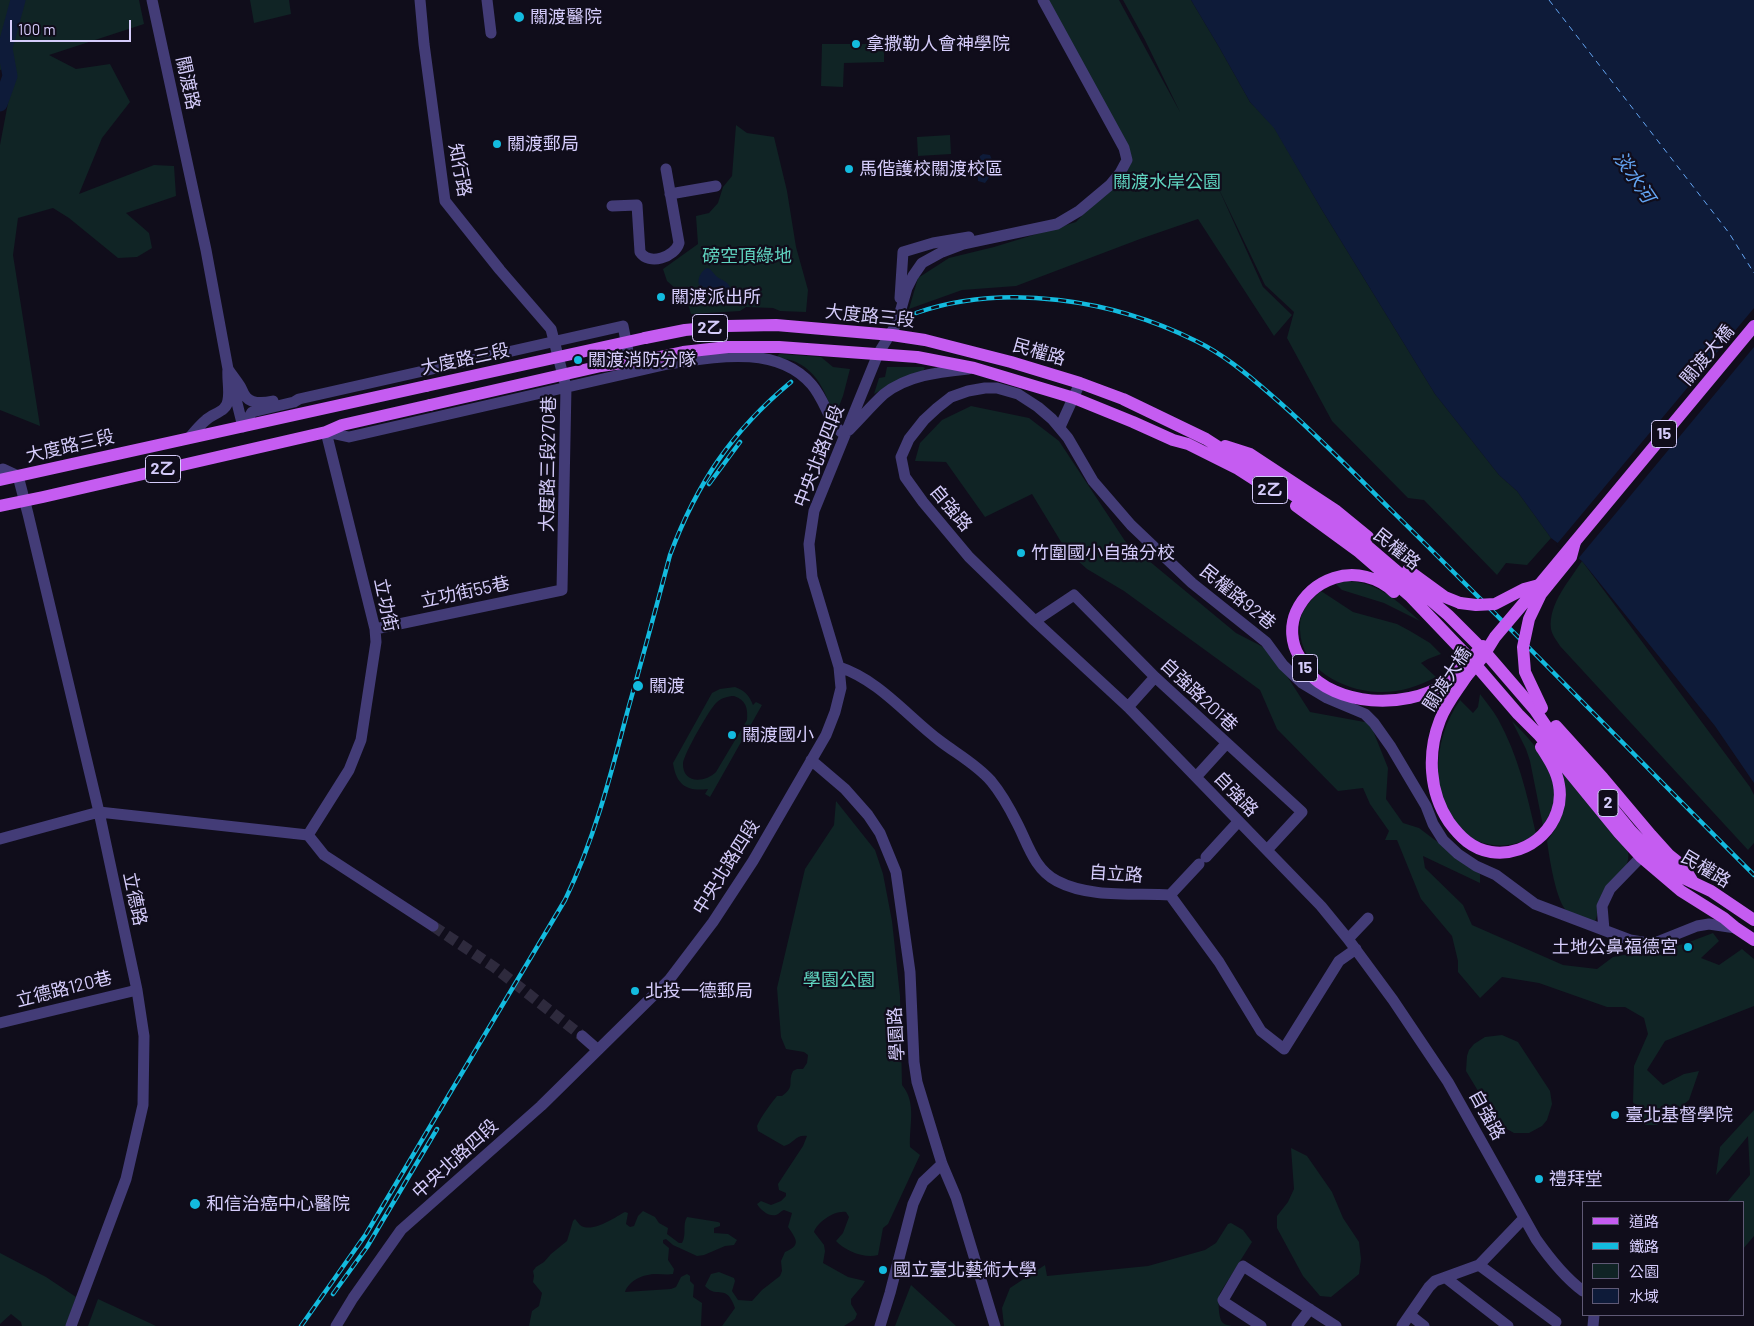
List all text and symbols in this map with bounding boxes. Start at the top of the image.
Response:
place label: 關渡醫院 [530,6,602,28]
scale bar [12,10,134,42]
marker: 關渡醫院 [512,10,526,24]
text: 100 m [18,20,56,38]
place label: 拿撒勒人會神學院 [866,33,1010,55]
marker: 拿撒勒人會神學院 [850,38,862,50]
street label: 關渡路 [172,54,204,112]
place label: 關渡郵局 [507,133,579,155]
marker: 關渡郵局 [491,138,503,150]
street label: 知行路 [444,141,476,199]
water label: 淡水河 [1609,147,1659,207]
place label: 馬偕護校關渡校區 [859,158,1003,180]
marker: 馬偕護校關渡校區 [843,163,855,175]
park label: 關渡水岸公園 [1113,171,1221,193]
park label: 磅空頂綠地 [702,245,792,267]
place label: 關渡派出所 [671,286,761,308]
marker: 關渡派出所 [655,291,667,303]
street label: 大度路三段 [824,301,916,331]
road number: 2乙 [692,314,728,342]
street label: 關渡大橋 [1676,320,1738,390]
street label: 民權路 [1010,334,1068,370]
street label: 大度路三段 [419,339,511,379]
place label: 關渡消防分隊 [588,349,696,371]
marker: 關渡消防分隊 [572,354,584,366]
street label: 大度路三段270巷 [536,396,560,532]
street label: 中央北路四段 [790,402,848,510]
road number: 15 [1652,420,1676,448]
street label: 大度路三段 [24,425,116,467]
road number: 2乙 [146,456,180,482]
road number: 2乙 [1252,476,1288,504]
street label: 自強路 [925,480,977,536]
street label: 民權路 [1369,524,1425,574]
place label: 竹圍國小自強分校 [1031,542,1175,564]
marker: 竹圍國小自強分校 [1015,547,1027,559]
street label: 民權路92巷 [1196,560,1280,634]
street label: 立功街55巷 [418,572,512,612]
street label: 立功街 [370,576,402,634]
street label: 關渡大橋 [1418,643,1476,715]
street label: 自強路201巷 [1156,654,1242,736]
road number: 15 [1292,654,1318,681]
place label: 關渡 [649,675,685,697]
marker: 關渡 [631,679,645,693]
place label: 關渡國小 [742,724,814,746]
marker: 關渡國小 [726,729,738,741]
street label: 自強路 [1209,767,1263,821]
road number: 2 [1598,790,1618,816]
street label: 中央北路四段 [688,815,764,919]
street label: 民權路 [1677,846,1735,892]
street label: 自立路 [1088,861,1144,887]
street label: 立德路 [119,870,151,928]
place label: 土地公鼻福德宮 [1552,936,1678,958]
marker: 土地公鼻福德宮 [1682,941,1694,953]
street label: 立德路120巷 [14,967,114,1011]
park label: 學園公園 [803,969,875,991]
place label: 北投一德郵局 [645,980,753,1002]
marker: 北投一德郵局 [629,985,641,997]
street label: 學園路 [884,1006,908,1062]
street label: 自強路 [1464,1086,1510,1144]
place label: 臺北基督學院 [1625,1104,1733,1126]
marker: 臺北基督學院 [1609,1109,1621,1121]
street label: 中央北路四段 [408,1115,502,1203]
place label: 禮拜堂 [1549,1168,1603,1190]
marker: 禮拜堂 [1533,1173,1545,1185]
place label: 和信治癌中心醫院 [206,1193,350,1215]
marker: 和信治癌中心醫院 [188,1197,202,1211]
legend [1582,1201,1744,1316]
text: 道路 [1629,1212,1659,1230]
text: 鐵路 [1629,1237,1659,1255]
place label: 國立臺北藝術大學 [893,1259,1037,1281]
text: 公園 [1629,1262,1659,1280]
marker: 國立臺北藝術大學 [877,1264,889,1276]
text: 水域 [1629,1287,1659,1305]

